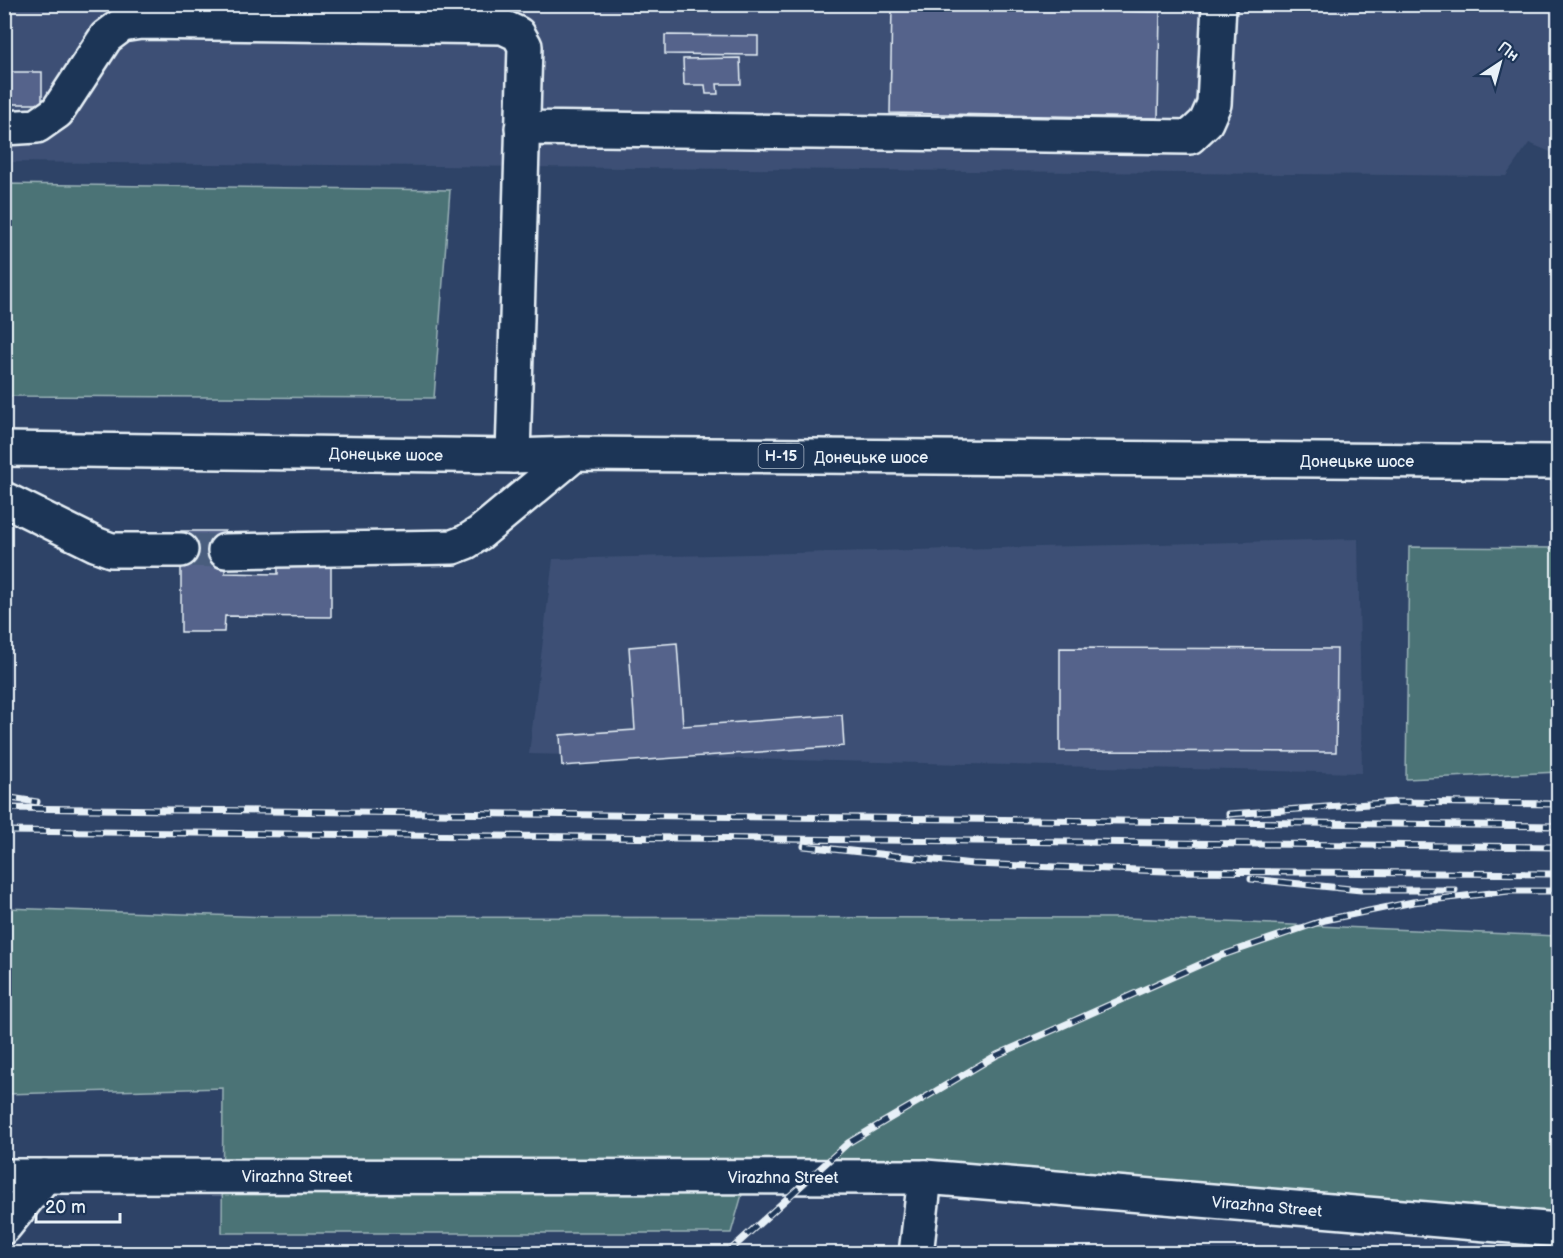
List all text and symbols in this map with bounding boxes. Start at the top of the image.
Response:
north arrow [1470,33,1530,93]
text: Пн [1494,38,1522,66]
road number: Н-15 [758,444,804,468]
street label: Донецьке шосе [329,445,443,466]
street label: Донецьке шосе [814,449,928,468]
street label: Донецьке шосе [1300,453,1414,472]
street label: Virazhna Street [242,1168,352,1187]
street label: Virazhna Street [728,1169,838,1188]
scale bar [36,1186,120,1224]
street label: Virazhna Street [1211,1193,1323,1222]
text: 20 m [45,1197,86,1218]

